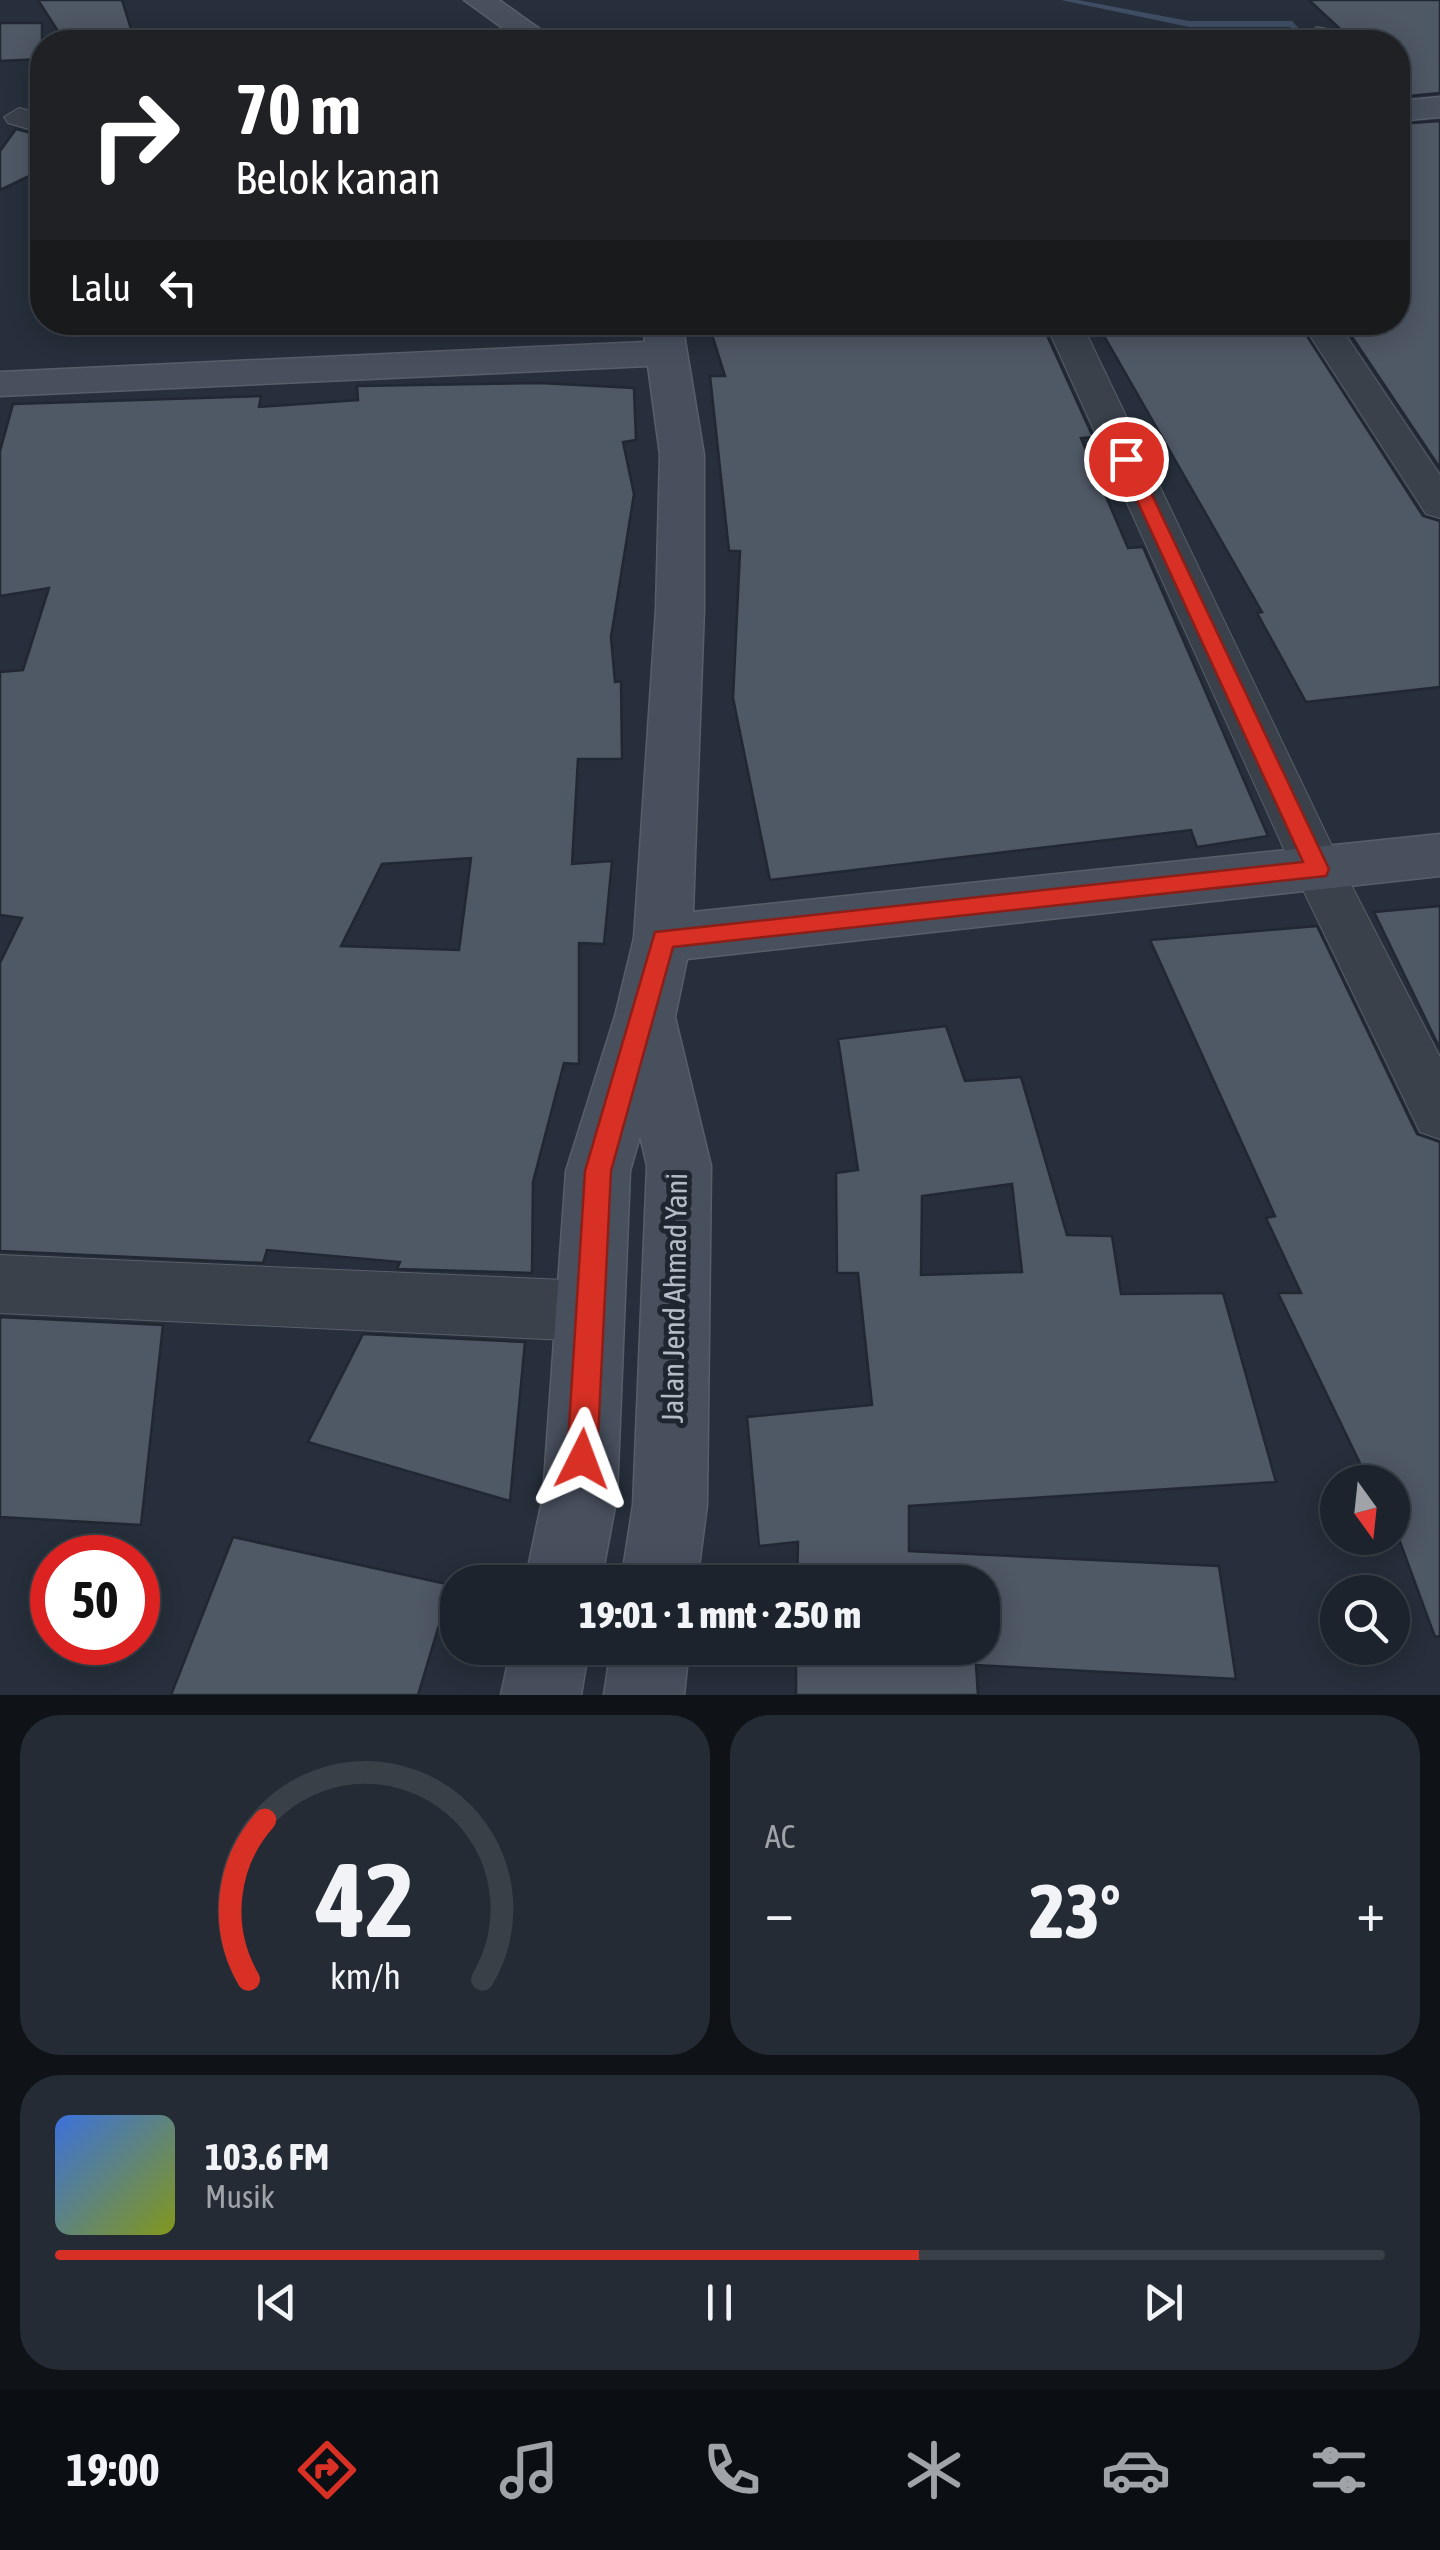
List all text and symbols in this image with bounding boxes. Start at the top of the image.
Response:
text: 70 m [235,69,361,149]
icon: right [70,70,200,200]
text: Belok kanan [235,152,441,204]
icon: left [151,260,206,315]
text: Lalu [70,266,131,309]
pin [1084,417,1169,502]
icon: arrive [1099,432,1154,487]
street label: Jalan Jend Ahmad Yani [655,1173,693,1423]
position arrow [530,1407,634,1511]
north arrow [1320,1465,1410,1555]
map controls [1320,1465,1410,1665]
speed limit sign: 50 [30,1535,160,1665]
button: search [1320,1575,1410,1665]
text: 19:01 · 1 mnt · 250 m [579,1593,861,1636]
text: AC [765,1818,795,1855]
text: 42 [315,1840,414,1959]
text: 23° [1029,1868,1121,1954]
text: − [765,1880,794,1943]
text: + [1356,1880,1385,1943]
text: km/h [330,1956,400,1997]
text: 103.6 FM [205,2135,329,2178]
text: Musik [205,2178,275,2215]
icon: previous [249,2275,304,2330]
icon: pause [692,2275,747,2330]
icon: next [1136,2275,1191,2330]
icon: directions [292,2435,362,2505]
icon: music [494,2435,564,2505]
icon: phone [697,2435,767,2505]
icon: climate [899,2435,969,2505]
icon: car [1101,2435,1171,2505]
icon: filters [1304,2435,1374,2505]
text: 19:00 [66,2444,160,2496]

